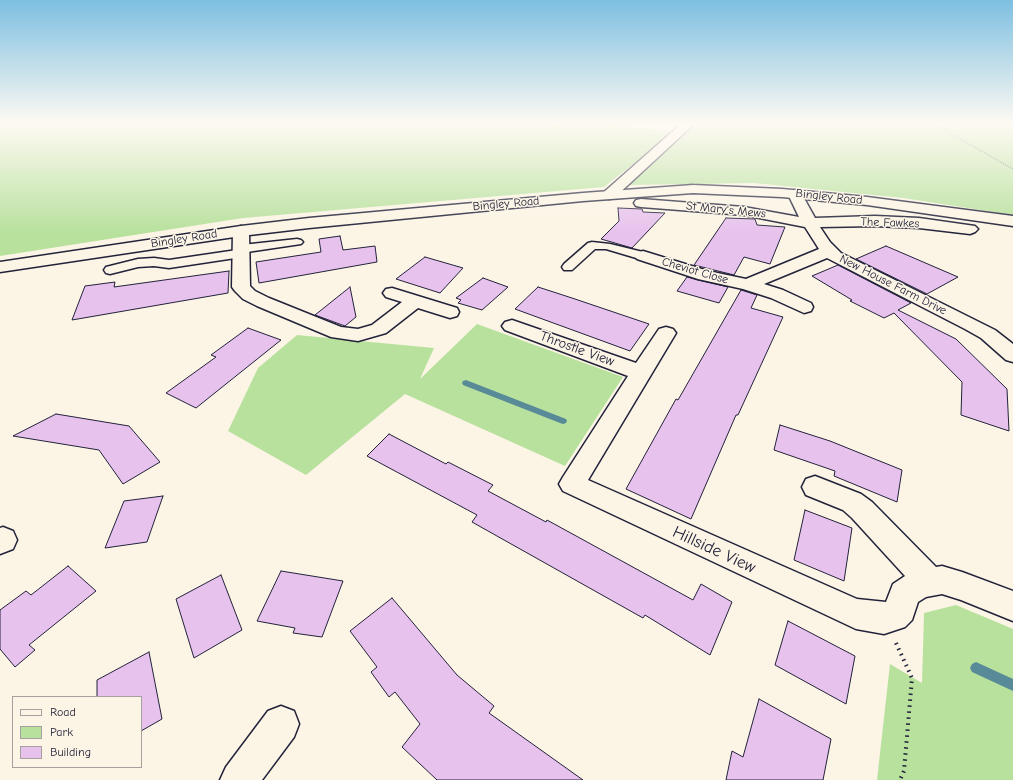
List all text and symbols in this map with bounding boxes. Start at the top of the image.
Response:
street label: Bingley Road [795,186,863,208]
street label: Bingley Road [472,194,540,214]
street label: St Mary's Mews [685,199,767,221]
street label: The Fawkes [860,215,920,231]
street label: Bingley Road [150,227,218,251]
street label: New House Farm Drive [837,252,949,318]
street label: Cheviot Close [660,255,730,287]
street label: Throstle View [537,328,617,370]
street label: Hillside View [669,522,759,578]
legend [12,696,142,768]
text: Road [50,705,76,719]
text: Park [50,725,73,739]
text: Building [50,745,91,759]

